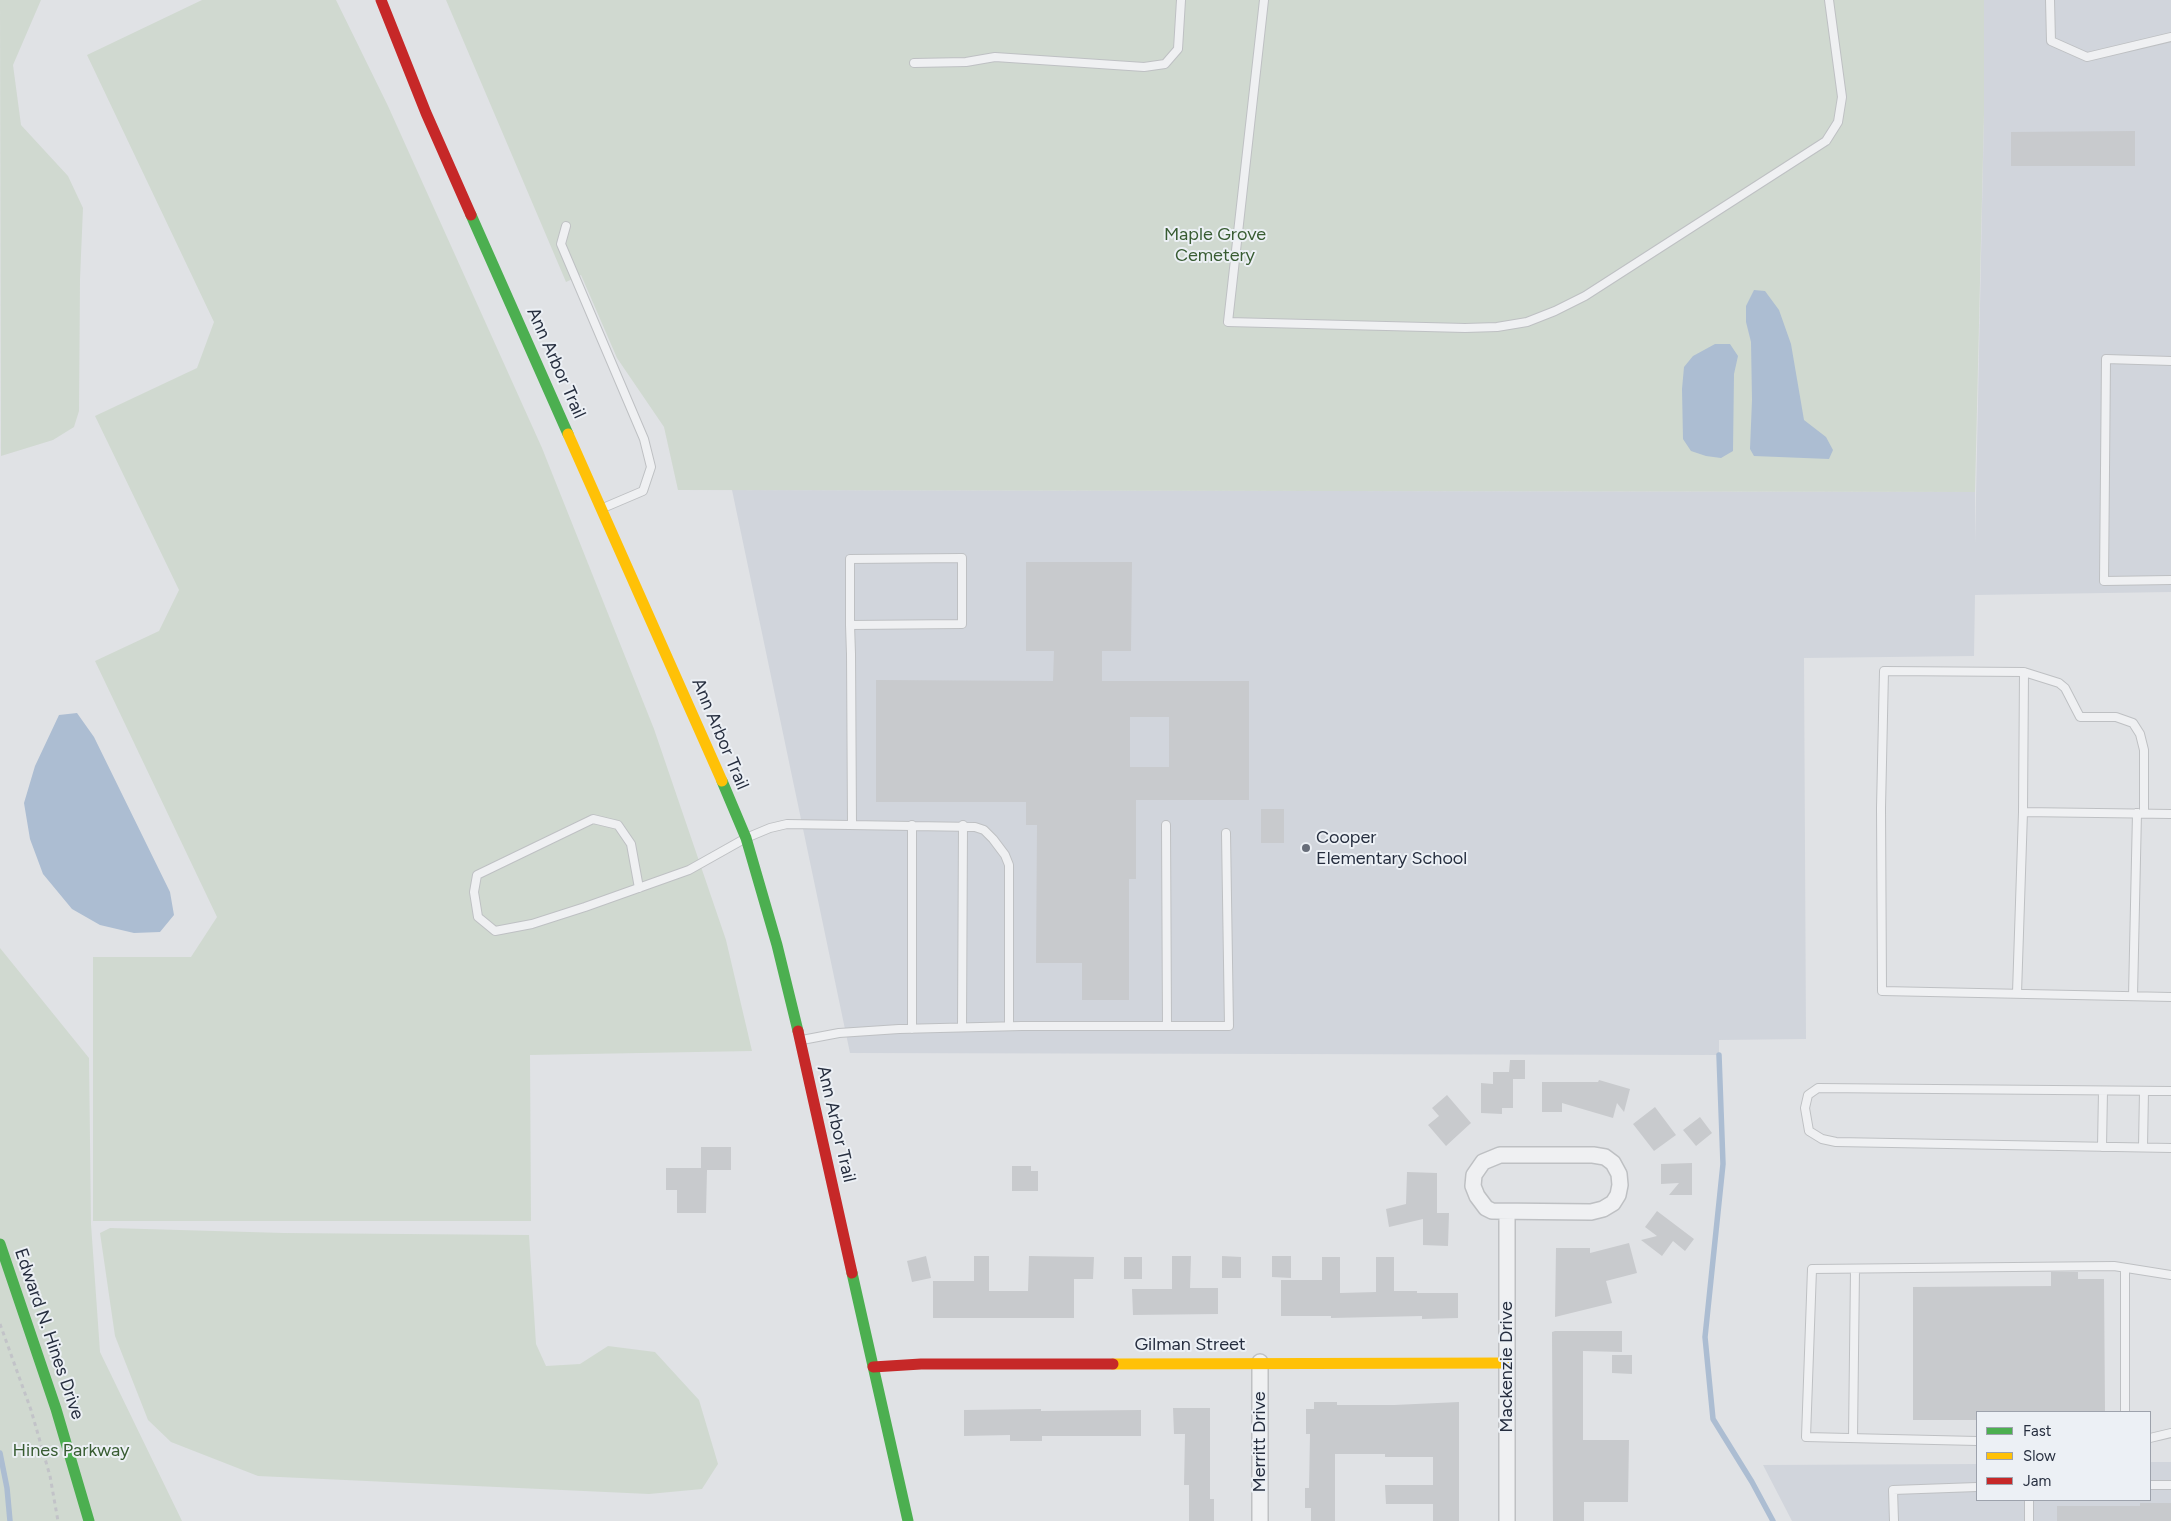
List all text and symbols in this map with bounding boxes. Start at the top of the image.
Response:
park label: Maple Grove Cemetery [1164,224,1266,266]
street label: Ann Arbor Trail [522,304,590,422]
street label: Ann Arbor Trail [687,675,753,793]
place label: Cooper Elementary School [1316,827,1467,870]
marker: Cooper Elementary School [1300,842,1312,854]
street label: Ann Arbor Trail [812,1064,860,1184]
street label: Edward N. Hines Drive [10,1246,88,1422]
street label: Mackenzie Drive [1496,1301,1518,1433]
street label: Gilman Street [1134,1334,1246,1356]
street label: Merritt Drive [1249,1391,1271,1493]
legend [1976,1411,2151,1501]
text: Fast [2023,1422,2051,1440]
park label: Hines Parkway [12,1440,130,1462]
text: Slow [2023,1447,2056,1465]
text: Jam [2023,1472,2051,1490]

